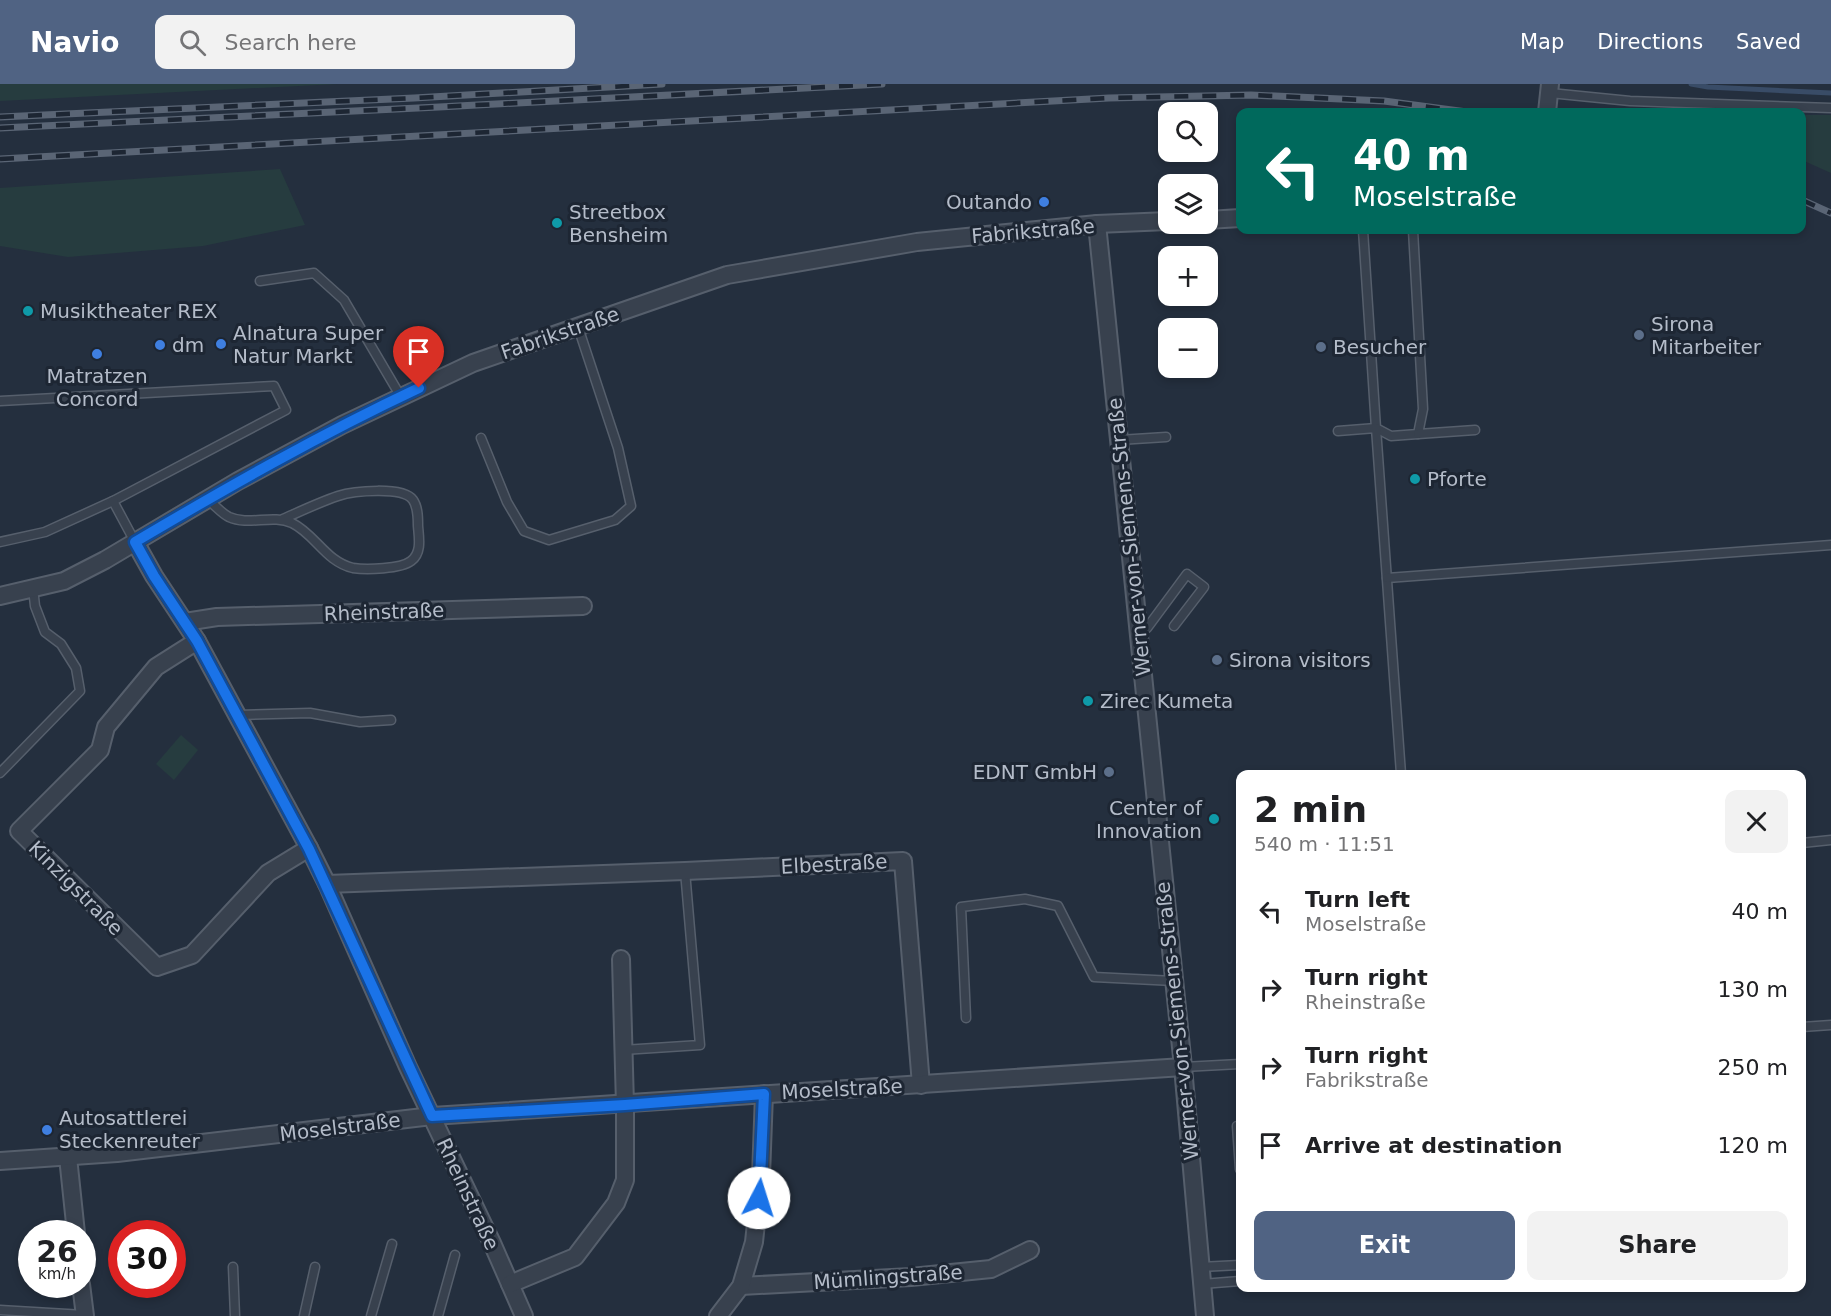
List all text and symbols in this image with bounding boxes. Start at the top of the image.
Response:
search box [155,15,575,69]
text: Navio [30,26,119,59]
icon: search [176,26,209,59]
text: Search here [224,30,357,55]
text: Map [1520,30,1564,54]
text: Directions [1597,30,1703,54]
text: Saved [1736,30,1801,54]
map controls [1158,102,1218,378]
button: search [1158,102,1218,162]
text: 40 m [1353,131,1470,180]
icon: left [1254,132,1332,210]
button: layers [1158,174,1218,234]
text: Moselstraße [1353,181,1517,212]
place label: Outando [946,190,1032,214]
marker: Outando [1037,195,1051,209]
place label: Streetbox Bensheim [569,200,668,247]
street label: Fabrikstraße [970,214,1096,248]
marker: Streetbox Bensheim [550,216,564,230]
button: + [1158,246,1218,306]
place label: Musiktheater REX [40,299,218,323]
street label: Fabrikstraße [498,302,622,364]
marker: Musiktheater REX [21,304,35,318]
place label: Sirona Mitarbeiter [1651,312,1762,359]
button: − [1158,318,1218,378]
place label: Alnatura Super Natur Markt [233,321,384,368]
pin [393,326,444,388]
marker: Sirona Mitarbeiter [1632,328,1646,342]
place label: dm [172,333,204,357]
icon: arrive [402,335,435,368]
place label: Besucher [1333,335,1427,359]
marker: Alnatura Super Natur Markt [214,337,228,351]
marker: dm [153,338,167,352]
marker: Besucher [1314,340,1328,354]
marker: Matratzen Concord [90,347,104,361]
place label: Matratzen Concord [46,364,148,411]
street label: Werner-von-Siemens-Straße [1102,397,1156,677]
place label: Pforte [1427,467,1487,491]
marker: Pforte [1408,472,1422,486]
street label: Rheinstraße [323,598,445,626]
place label: Sirona visitors [1229,648,1371,672]
marker: Sirona visitors [1210,653,1224,667]
place label: Zirec Kumeta [1100,689,1233,713]
marker: Zirec Kumeta [1081,694,1095,708]
place label: EDNT GmbH [973,760,1097,784]
marker: EDNT GmbH [1102,765,1116,779]
text: 2 min [1254,789,1367,830]
button: close [1725,790,1788,853]
place label: Center of Innovation [1096,796,1203,843]
marker: Center of Innovation [1207,812,1221,826]
text: 540 m · 11:51 [1254,832,1395,856]
street label: Kinzigstraße [24,836,128,940]
street label: Elbestraße [780,849,888,879]
street label: Werner-von-Siemens-Straße [1150,881,1204,1161]
text: Turn left [1305,887,1410,912]
icon: left [1254,895,1287,928]
text: 40 m [1732,899,1788,924]
text: Moselstraße [1305,912,1426,936]
text: Turn right [1305,965,1428,990]
icon: right [1254,973,1287,1006]
text: 130 m [1718,977,1788,1002]
text: Rheinstraße [1305,990,1426,1014]
text: Turn right [1305,1043,1428,1068]
icon: right [1254,1051,1287,1084]
text: 250 m [1718,1055,1788,1080]
text: Fabrikstraße [1305,1068,1429,1092]
street label: Moselstraße [781,1074,903,1104]
place label: Autosattlerei Steckenreuter [59,1106,201,1153]
street label: Moselstraße [278,1108,402,1146]
marker: Autosattlerei Steckenreuter [40,1123,54,1137]
icon: arrive [1254,1129,1287,1162]
text: Arrive at destination [1305,1133,1562,1158]
text: 120 m [1718,1133,1788,1158]
street label: Rheinstraße [432,1134,504,1254]
position arrow [727,1166,791,1230]
button: Exit [1254,1211,1515,1280]
button: Share [1527,1211,1788,1280]
speed limit sign: 30 [108,1220,186,1298]
text: 26 [36,1234,78,1269]
street label: Mümlingstraße [813,1260,963,1294]
text: km/h [38,1265,76,1283]

